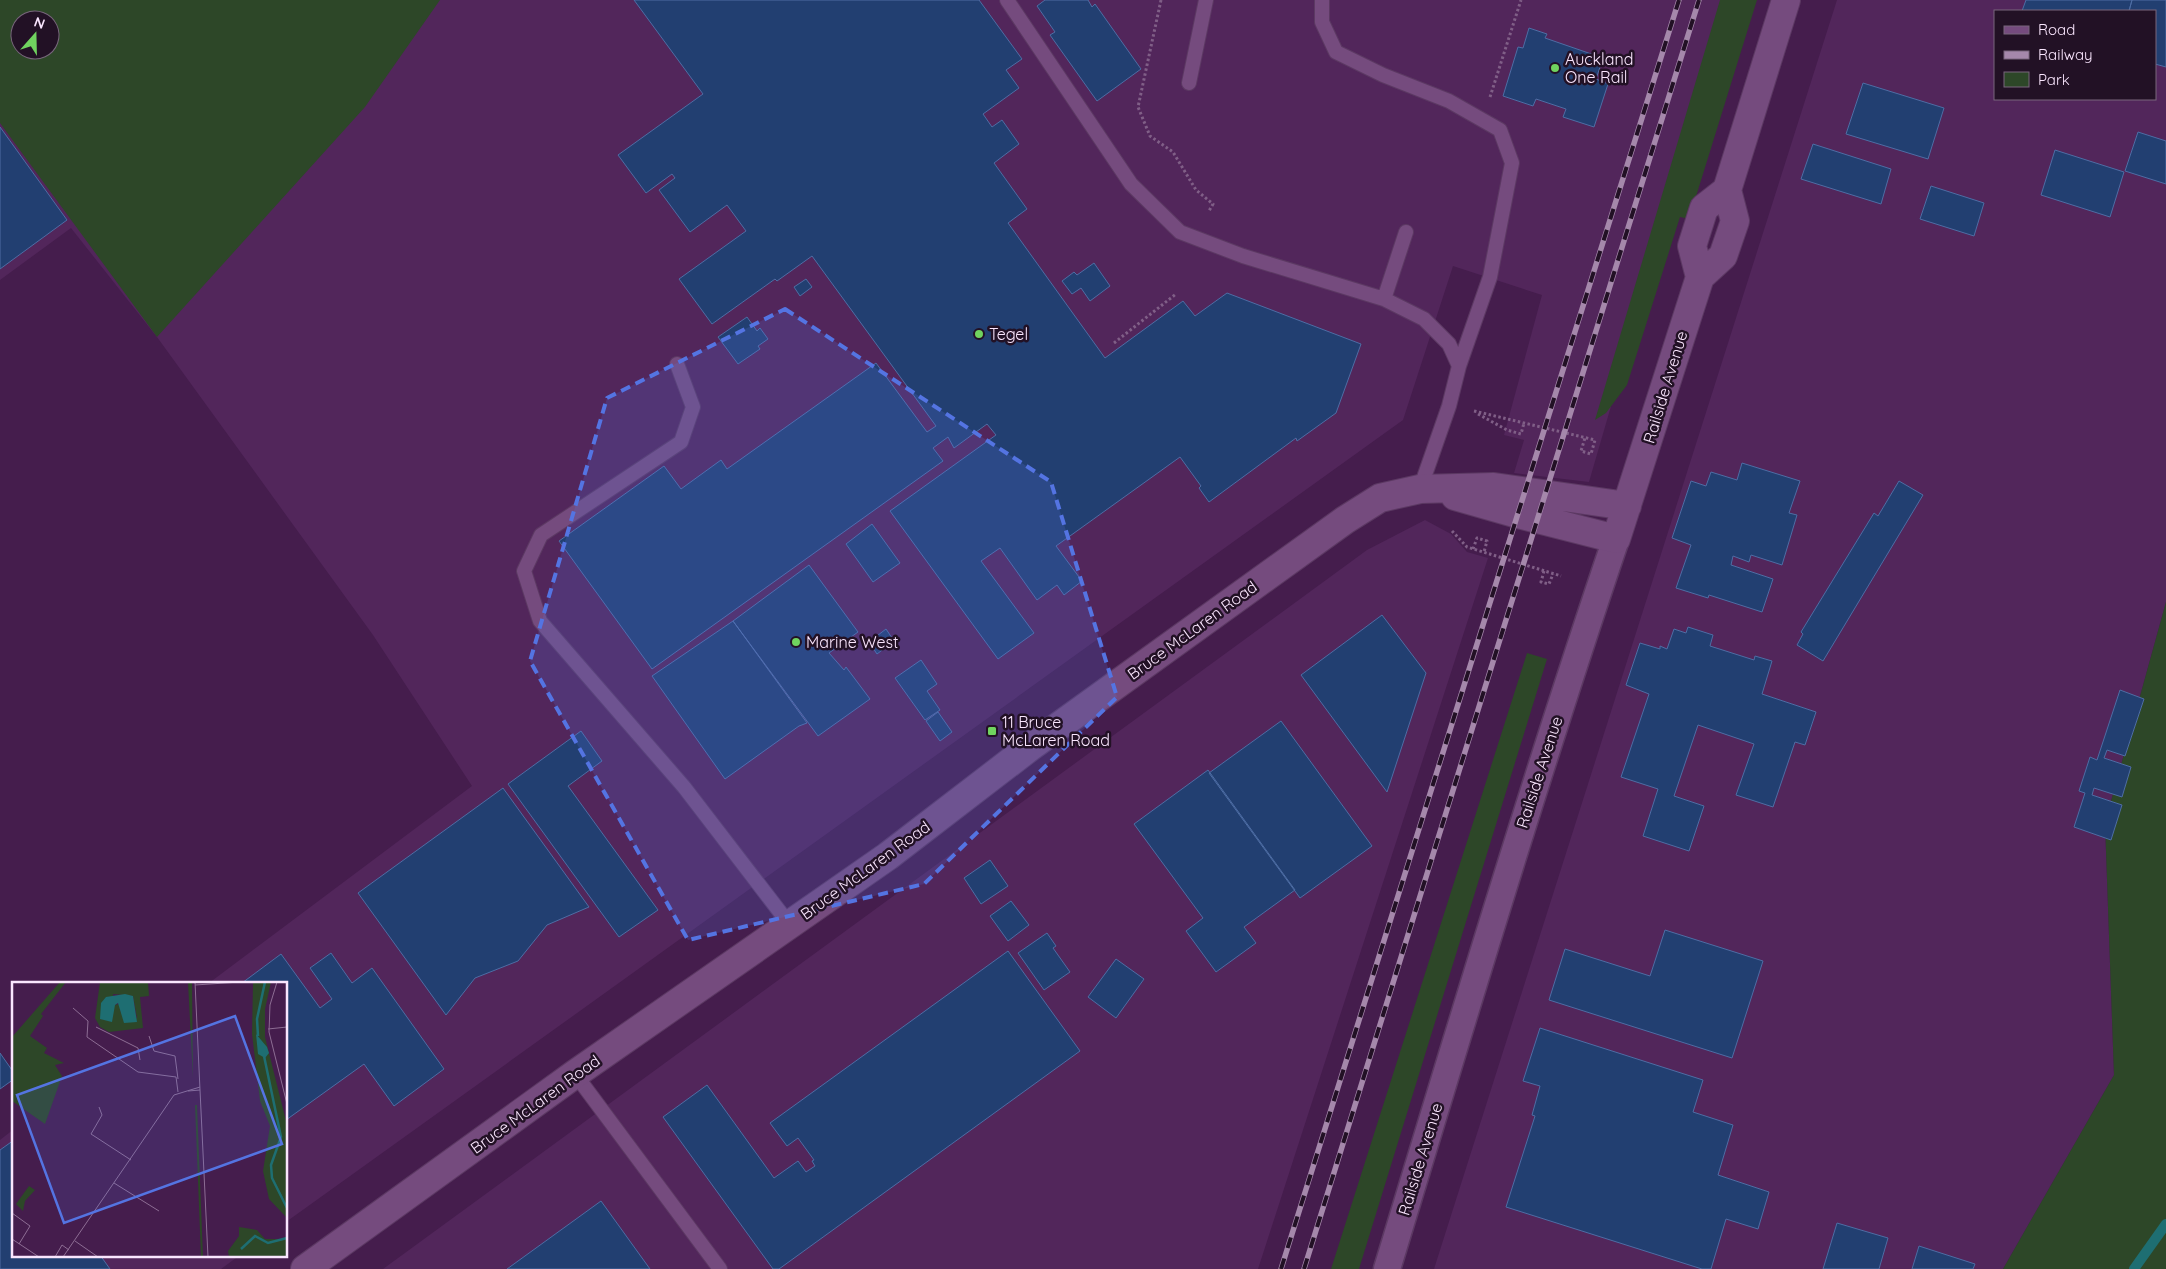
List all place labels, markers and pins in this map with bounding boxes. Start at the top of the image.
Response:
place label: Auckland One Rail [1565,49,1633,87]
marker: Auckland One Rail [1549,62,1561,74]
place label: Tegel [989,324,1028,344]
marker: Tegel [973,328,985,340]
place label: Marine West [806,632,898,652]
marker: Marine West [790,636,802,648]
place label: 11 Bruce McLaren Road [1002,712,1110,750]
marker: 11 Bruce McLaren Road [986,725,998,737]

